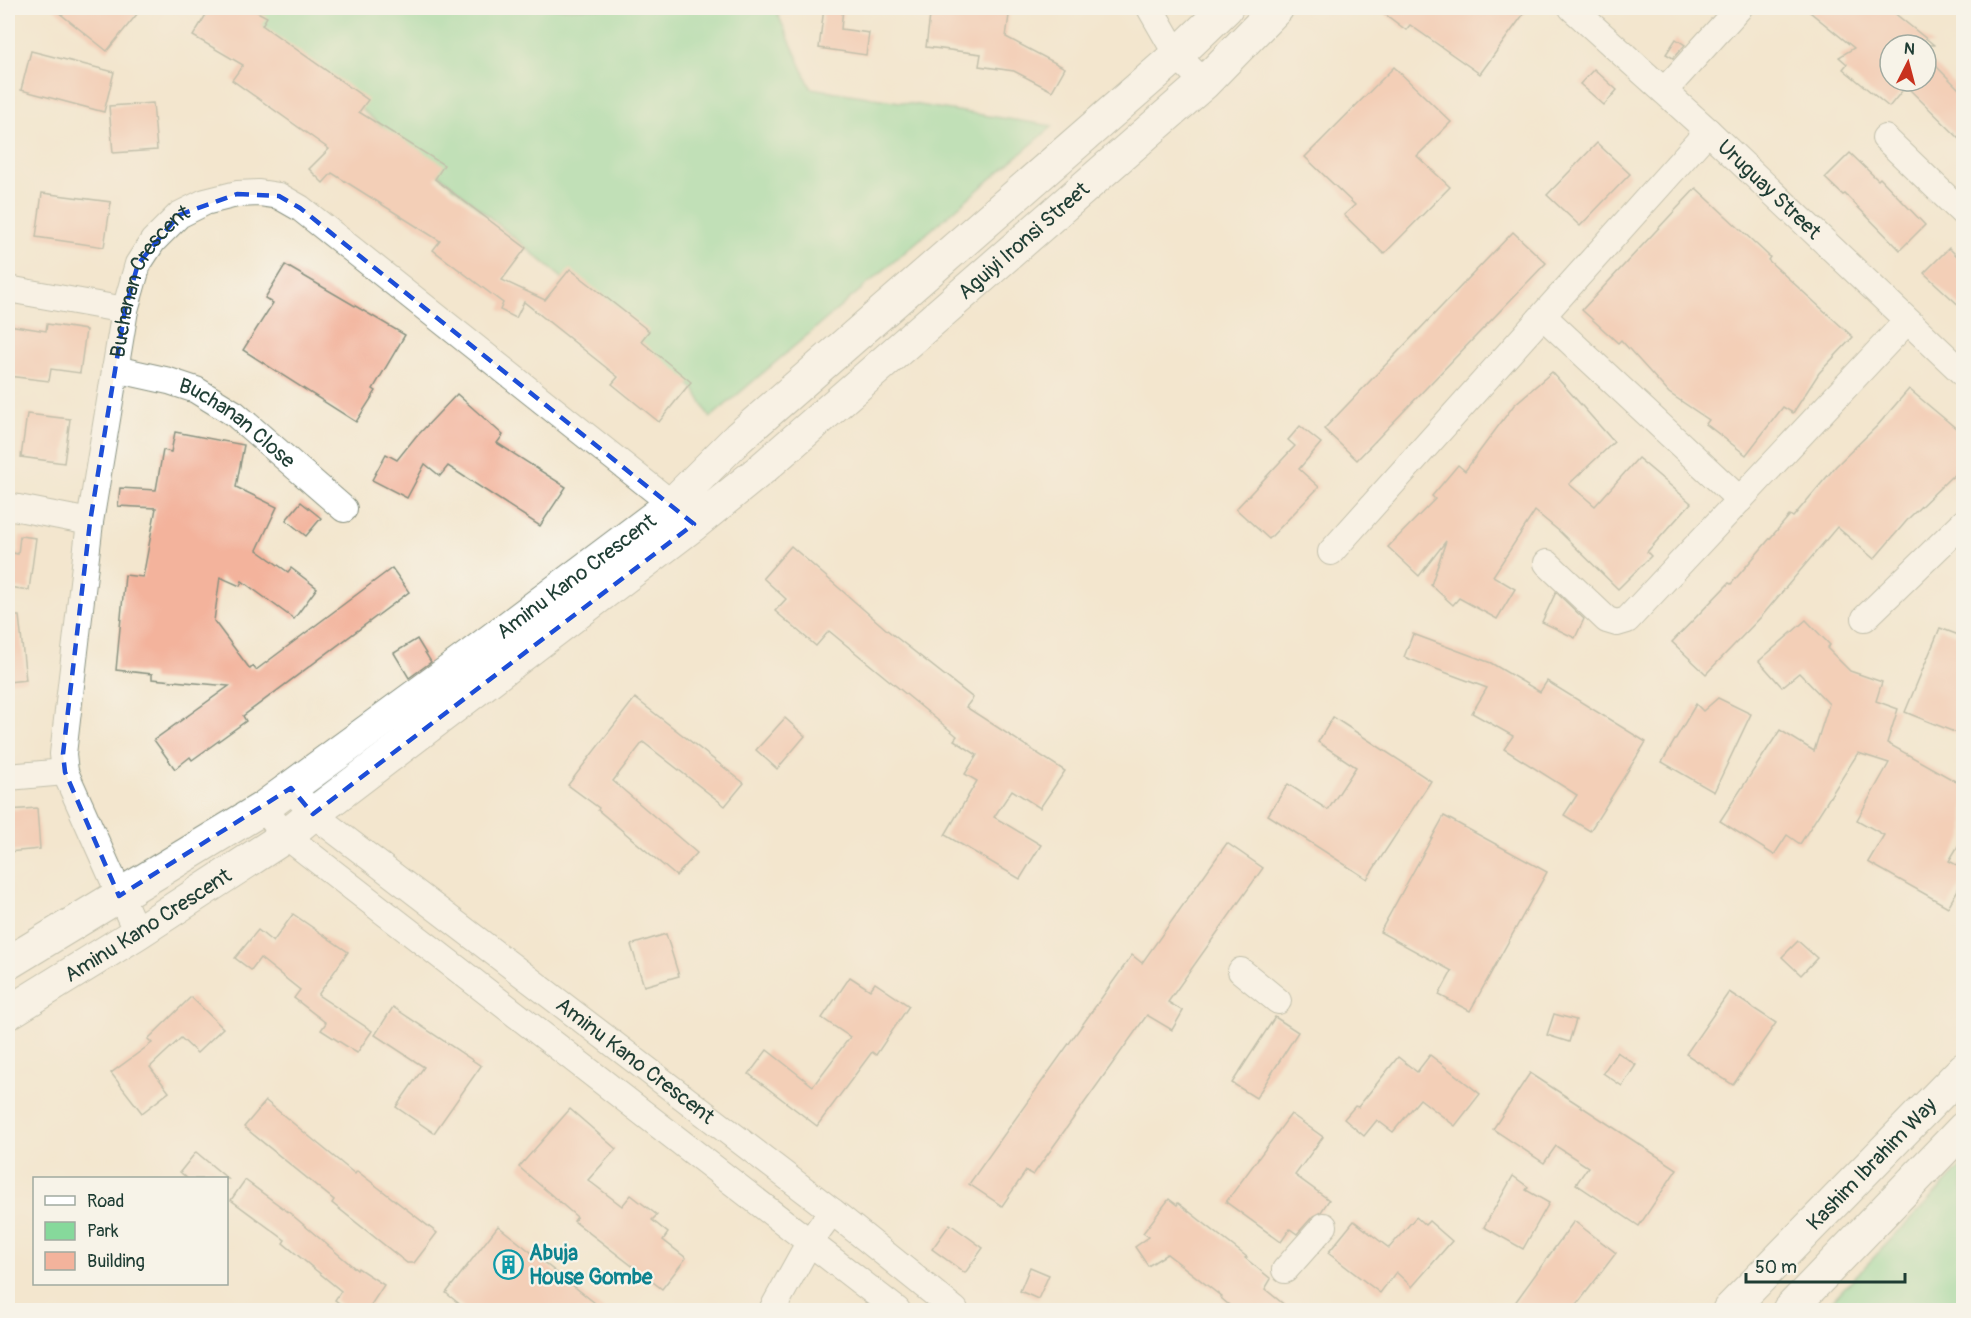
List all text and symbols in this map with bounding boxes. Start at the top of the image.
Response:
north arrow [1878,33,1938,93]
text: N [1903,39,1916,60]
street label: Uruguay Street [1712,134,1827,245]
street label: Aguiyi Ironsi Street [952,175,1095,305]
street label: Buchanan Crescent [104,198,195,360]
street label: Buchanan Close [176,372,301,474]
street label: Aminu Kano Crescent [491,507,662,645]
street label: Aminu Kano Crescent [59,862,237,988]
street label: Aminu Kano Crescent [551,991,721,1130]
street label: Kashim Ibrahim Way [1801,1092,1942,1236]
legend [33,1177,228,1285]
text: Road [87,1190,124,1213]
text: Park [87,1220,119,1243]
place label: Abuja House Gombe [529,1240,653,1291]
scale bar [1746,1246,1905,1284]
building icon: Abuja House Gombe [492,1249,524,1281]
text: Building [87,1250,145,1273]
text: 50 m [1755,1256,1797,1279]

